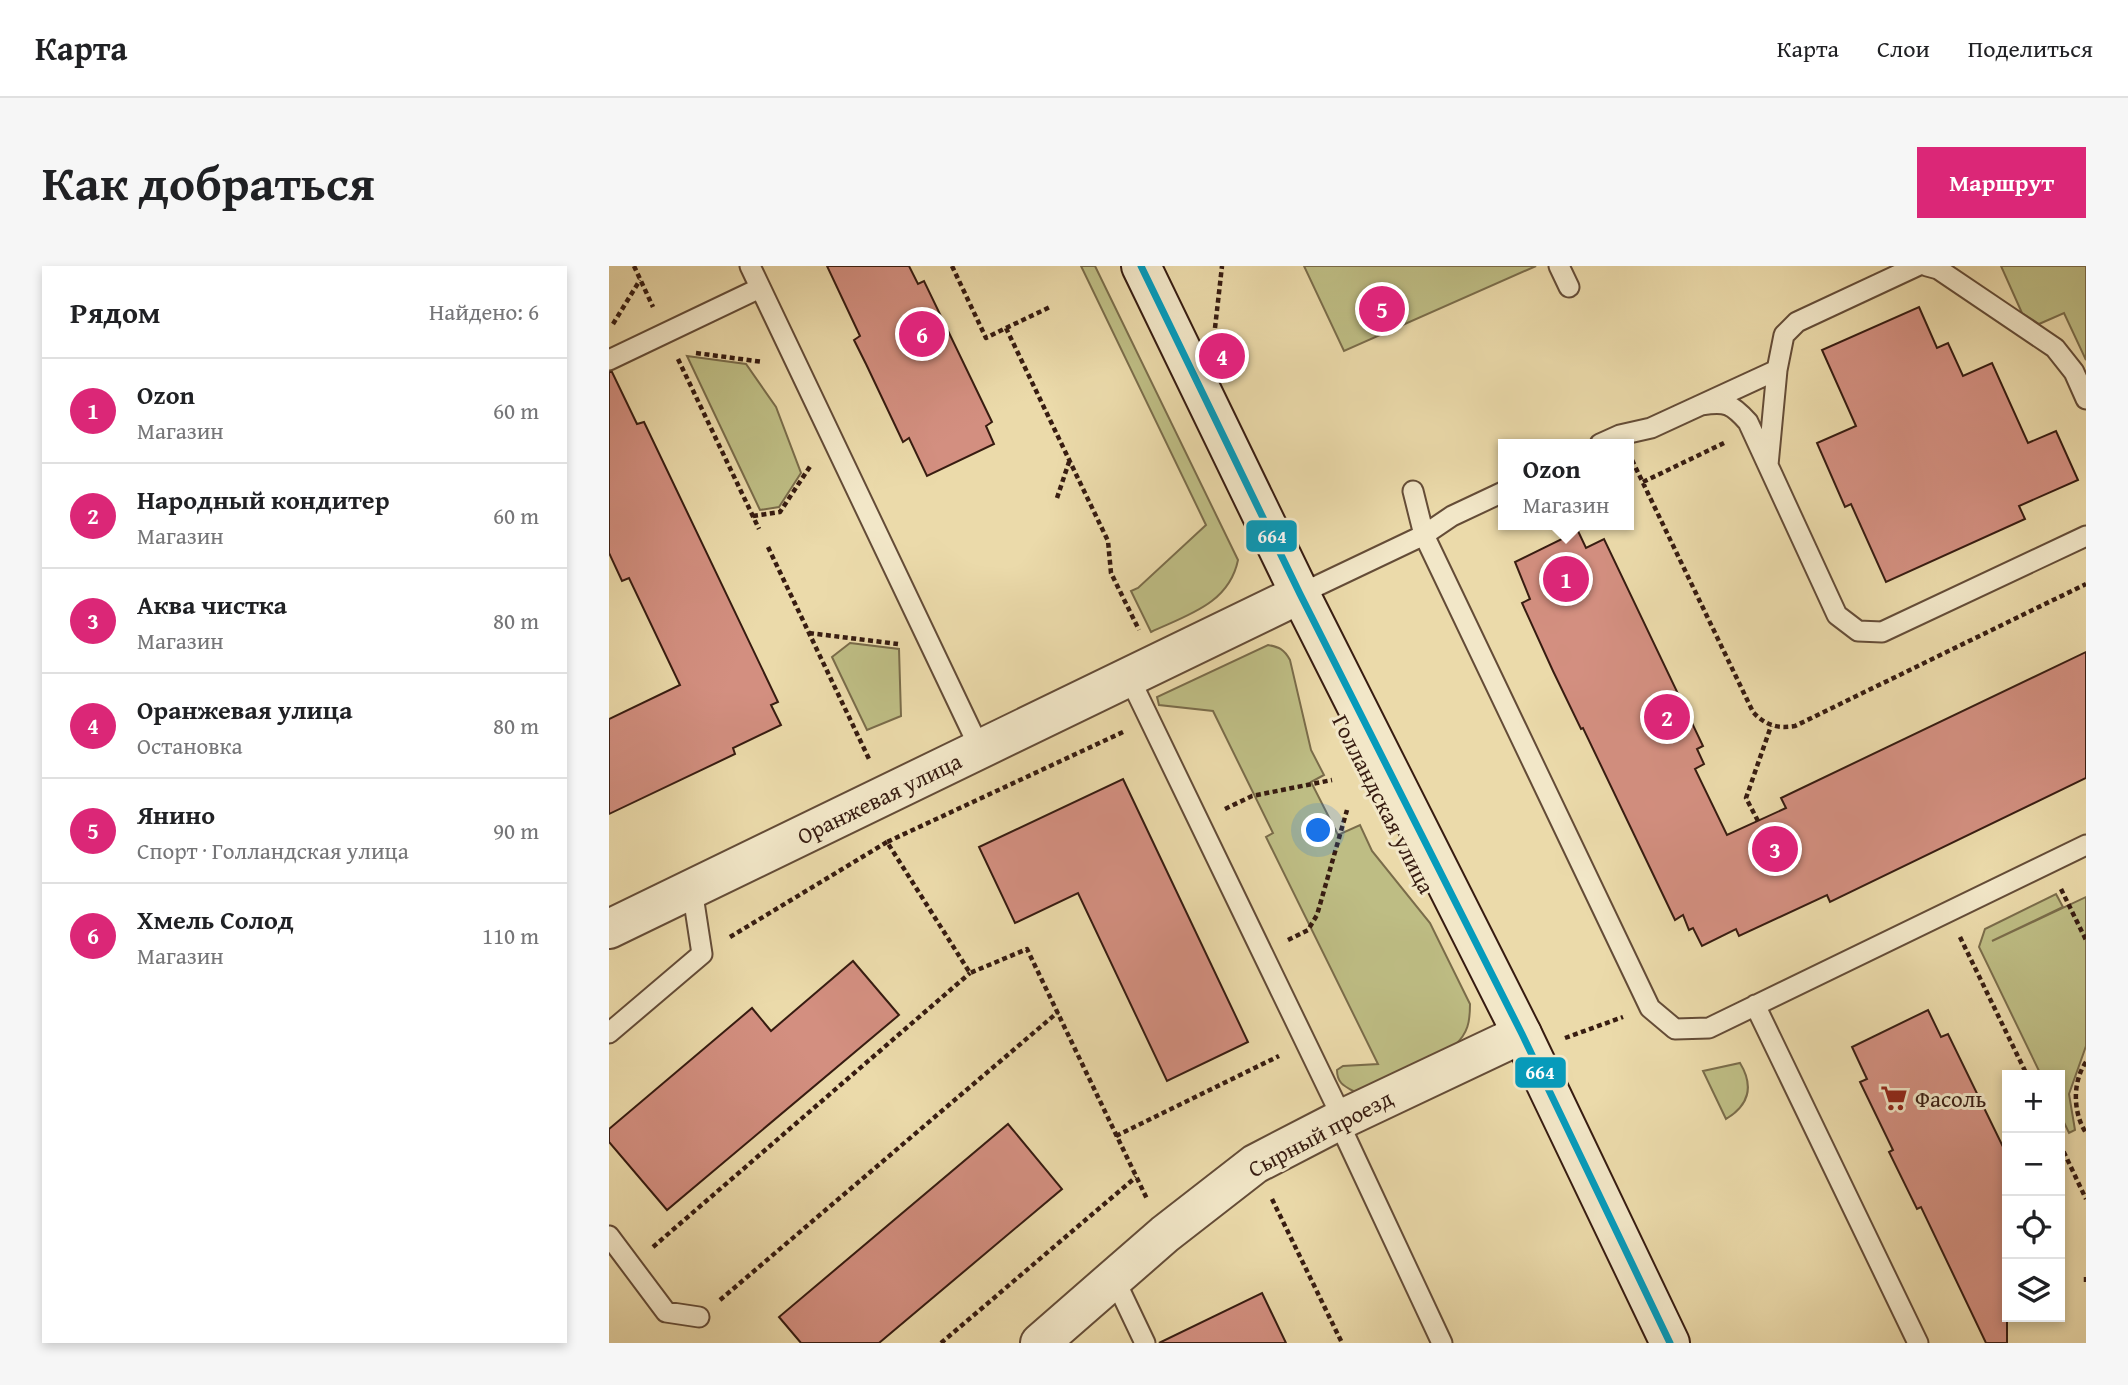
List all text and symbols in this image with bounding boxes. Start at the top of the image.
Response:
text: Карта [35,24,127,72]
text: Карта [1777,31,1839,66]
text: Слои [1877,31,1930,66]
text: Поделиться [1968,31,2093,66]
text: Как добраться [42,146,375,218]
button: Маршрут [1917,147,2086,218]
pin: 5 [1359,283,1405,335]
text: Рядом [70,290,161,334]
text: Найдено: 6 [429,295,539,328]
pin: 6 [899,308,945,360]
pin: 4 [1199,330,1245,382]
text: Ozon [137,375,195,414]
text: 1 [87,394,99,427]
text: 60 m [493,394,539,427]
text: Магазин [137,414,224,447]
popup [1498,439,1634,530]
text: Ozon [1523,449,1581,488]
text: Народный кондитер [137,480,389,519]
text: Магазин [1523,488,1609,521]
text: 2 [87,499,99,532]
text: 60 m [493,499,539,532]
text: Магазин [137,519,224,552]
line badge: 664 [1245,519,1298,553]
text: 664 [1257,522,1287,550]
pin: 1 [1543,553,1589,605]
text: Аква чистка [137,585,287,624]
text: 3 [87,604,99,637]
text: 80 m [493,604,539,637]
text: Магазин [137,624,224,657]
text: Оранжевая улица [137,690,353,729]
pin: 2 [1644,691,1690,743]
text: 4 [87,709,99,742]
text: 80 m [493,709,539,742]
street label: Голландская улица [1325,709,1443,899]
text: Остановка [137,729,243,762]
street label: Оранжевая улица [791,744,967,852]
text: Янино [137,795,215,834]
your location [1301,813,1335,847]
text: 5 [87,814,99,847]
text: 90 m [493,814,539,847]
pin: 3 [1752,823,1798,875]
text: Спорт · Голландская улица [137,834,409,867]
text: Хмель Солод [137,900,294,939]
text: 6 [87,919,99,952]
text: 110 m [482,919,539,952]
text: Магазин [137,939,224,972]
line badge: 664 [1514,1056,1567,1089]
text: 664 [1525,1058,1555,1086]
map controls [2002,1070,2065,1322]
button: + [2002,1070,2065,1133]
street label: Сырный проезд [1242,1081,1399,1185]
place label: Фасоль [1915,1082,1986,1115]
supermarket icon: Фасоль [1879,1083,1909,1113]
button: − [2002,1133,2065,1196]
button: locate [2002,1196,2065,1259]
button: layers [2002,1259,2065,1322]

